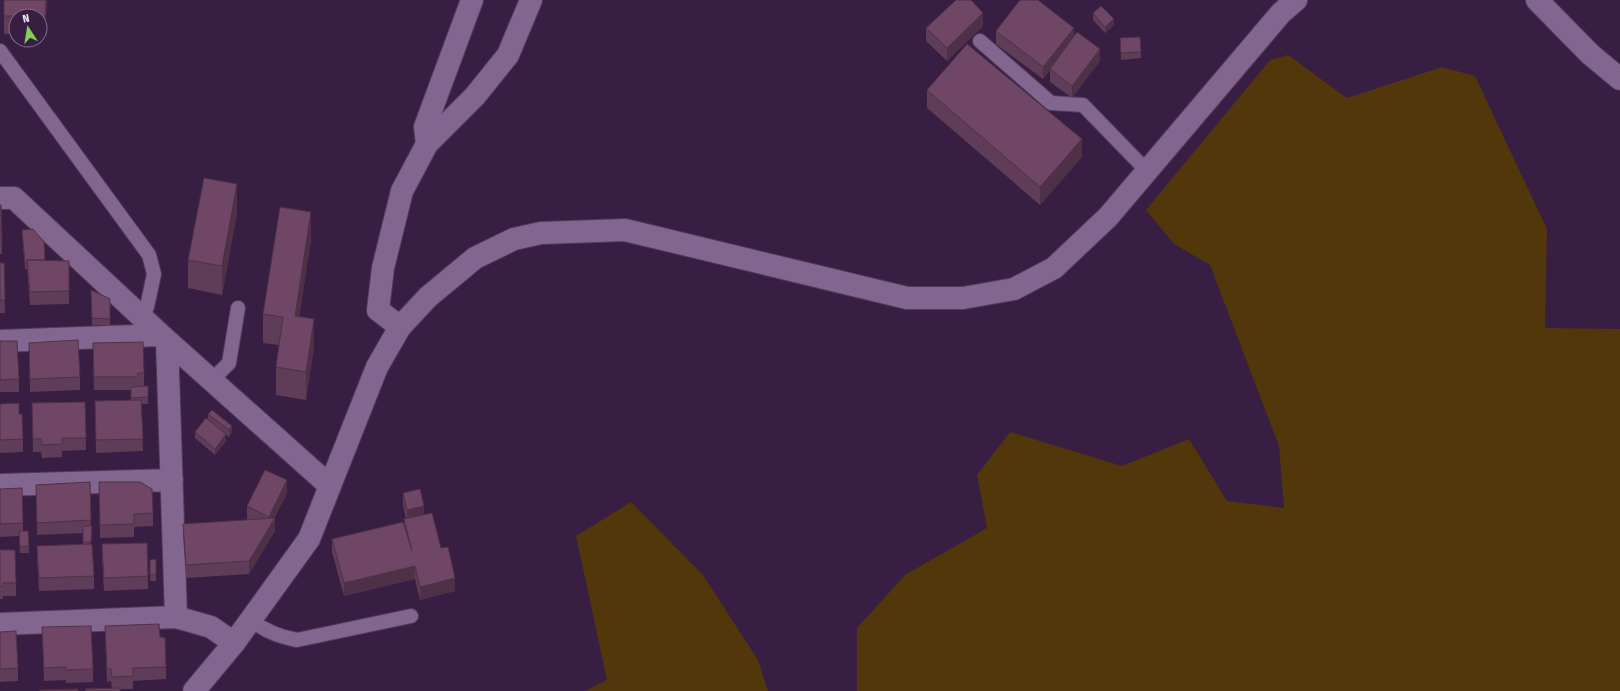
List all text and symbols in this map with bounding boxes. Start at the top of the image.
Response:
north arrow [8,8,48,48]
text: N [21,12,31,26]

